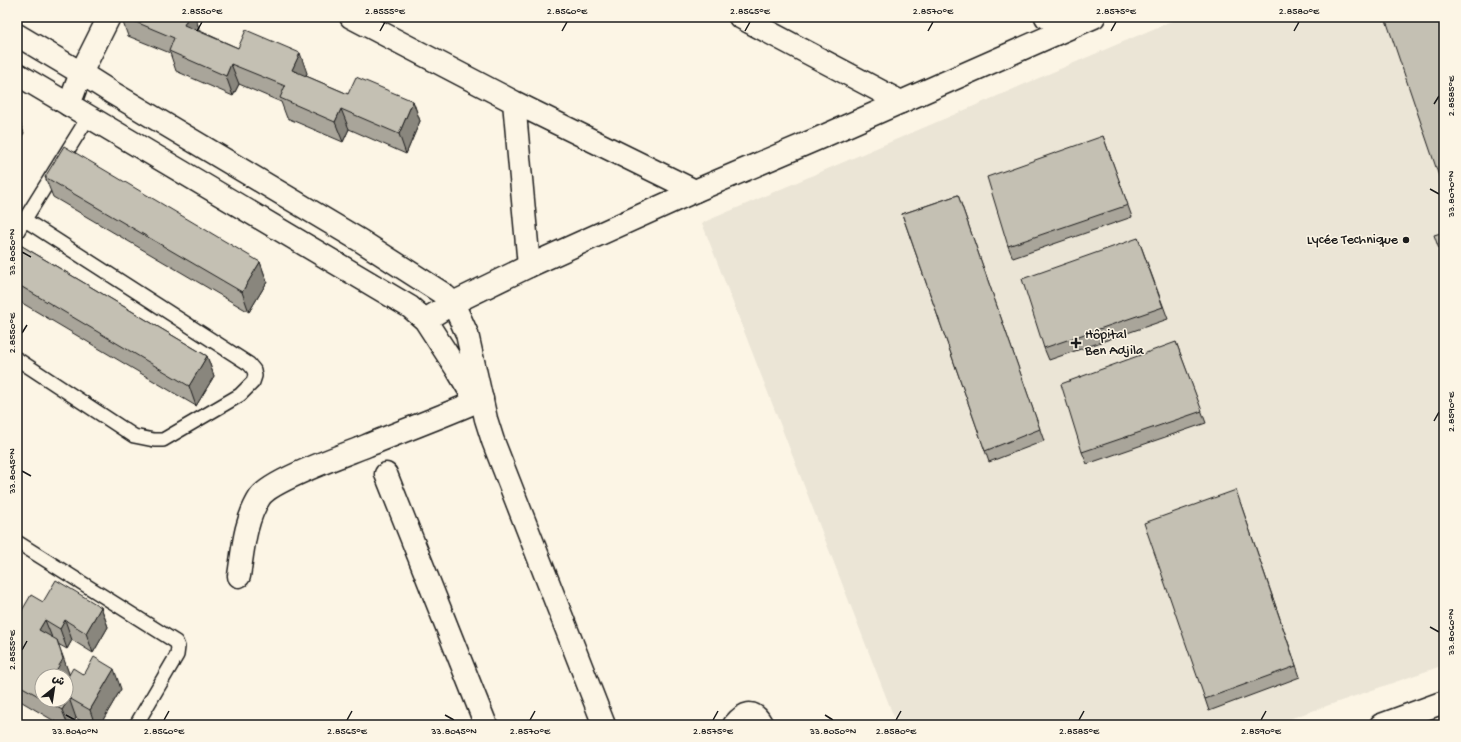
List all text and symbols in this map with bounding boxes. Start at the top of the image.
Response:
text: 2.8550°E [182,6,223,18]
text: 2.8555°E [365,6,406,18]
text: 2.8560°E [547,6,588,18]
text: 2.8565°E [730,6,771,18]
text: 2.8570°E [913,6,954,18]
text: 2.8575°E [1096,6,1137,18]
text: 2.8580°E [1279,6,1320,18]
text: 2.8585°E [1446,75,1458,116]
text: 33.8070°N [1446,170,1458,218]
text: 33.8050°N [7,228,19,276]
place label: Lycée Technique [1307,232,1399,249]
marker: Lycée Technique [1401,235,1411,245]
text: 2.8550°E [7,312,19,353]
place label: Hôpital Ben Adjila [1084,327,1145,360]
marker: Hôpital Ben Adjila [1070,337,1082,349]
text: 2.8590°E [1446,391,1458,432]
text: 33.8045°N [7,448,19,495]
text: 33.8060°N [1446,608,1458,656]
text: 2.8555°E [7,629,19,670]
north arrow [34,668,74,708]
text: ش [50,673,66,689]
text: 33.8040°N [51,726,99,738]
text: 2.8560°E [144,726,185,738]
text: 2.8565°E [327,726,368,738]
text: 33.8045°N [430,726,477,738]
text: 2.8570°E [510,726,551,738]
text: 2.8575°E [693,726,734,738]
text: 33.8050°N [809,726,857,738]
text: 2.8580°E [876,726,917,738]
text: 2.8585°E [1059,726,1100,738]
text: 2.8590°E [1241,726,1282,738]

